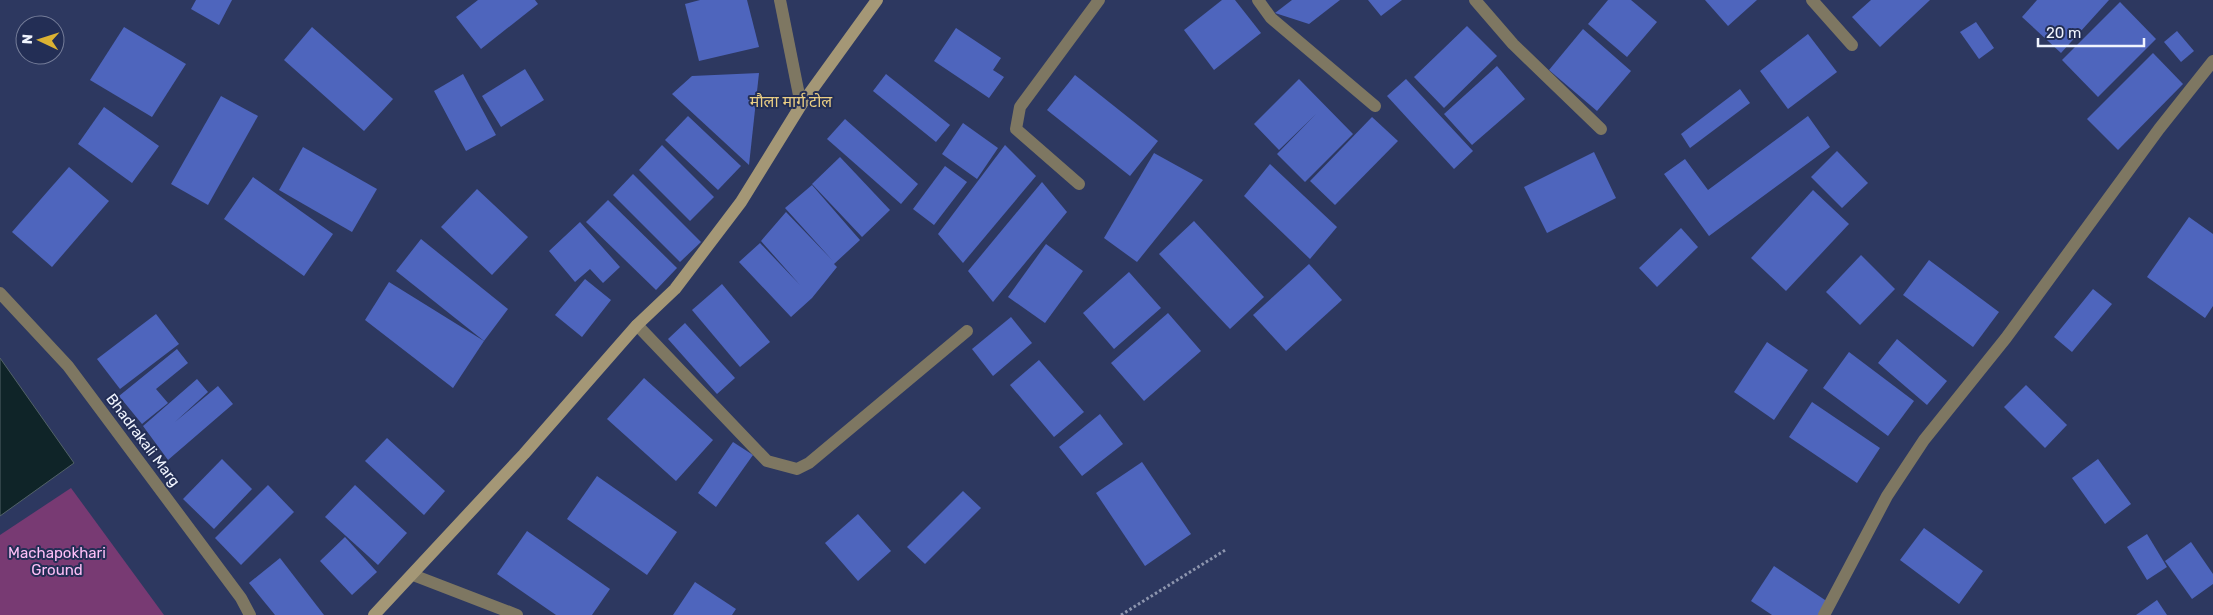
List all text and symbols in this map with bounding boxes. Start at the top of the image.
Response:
north arrow [15,15,65,65]
scale bar [2038,15,2144,47]
text: 20 m [2046,24,2081,42]
text: N [19,34,36,45]
district label: मौला मार्ग टोल [750,92,833,111]
street label: Bhadrakali Marg [102,390,184,490]
park label: Machapokhari Ground [8,544,106,579]

